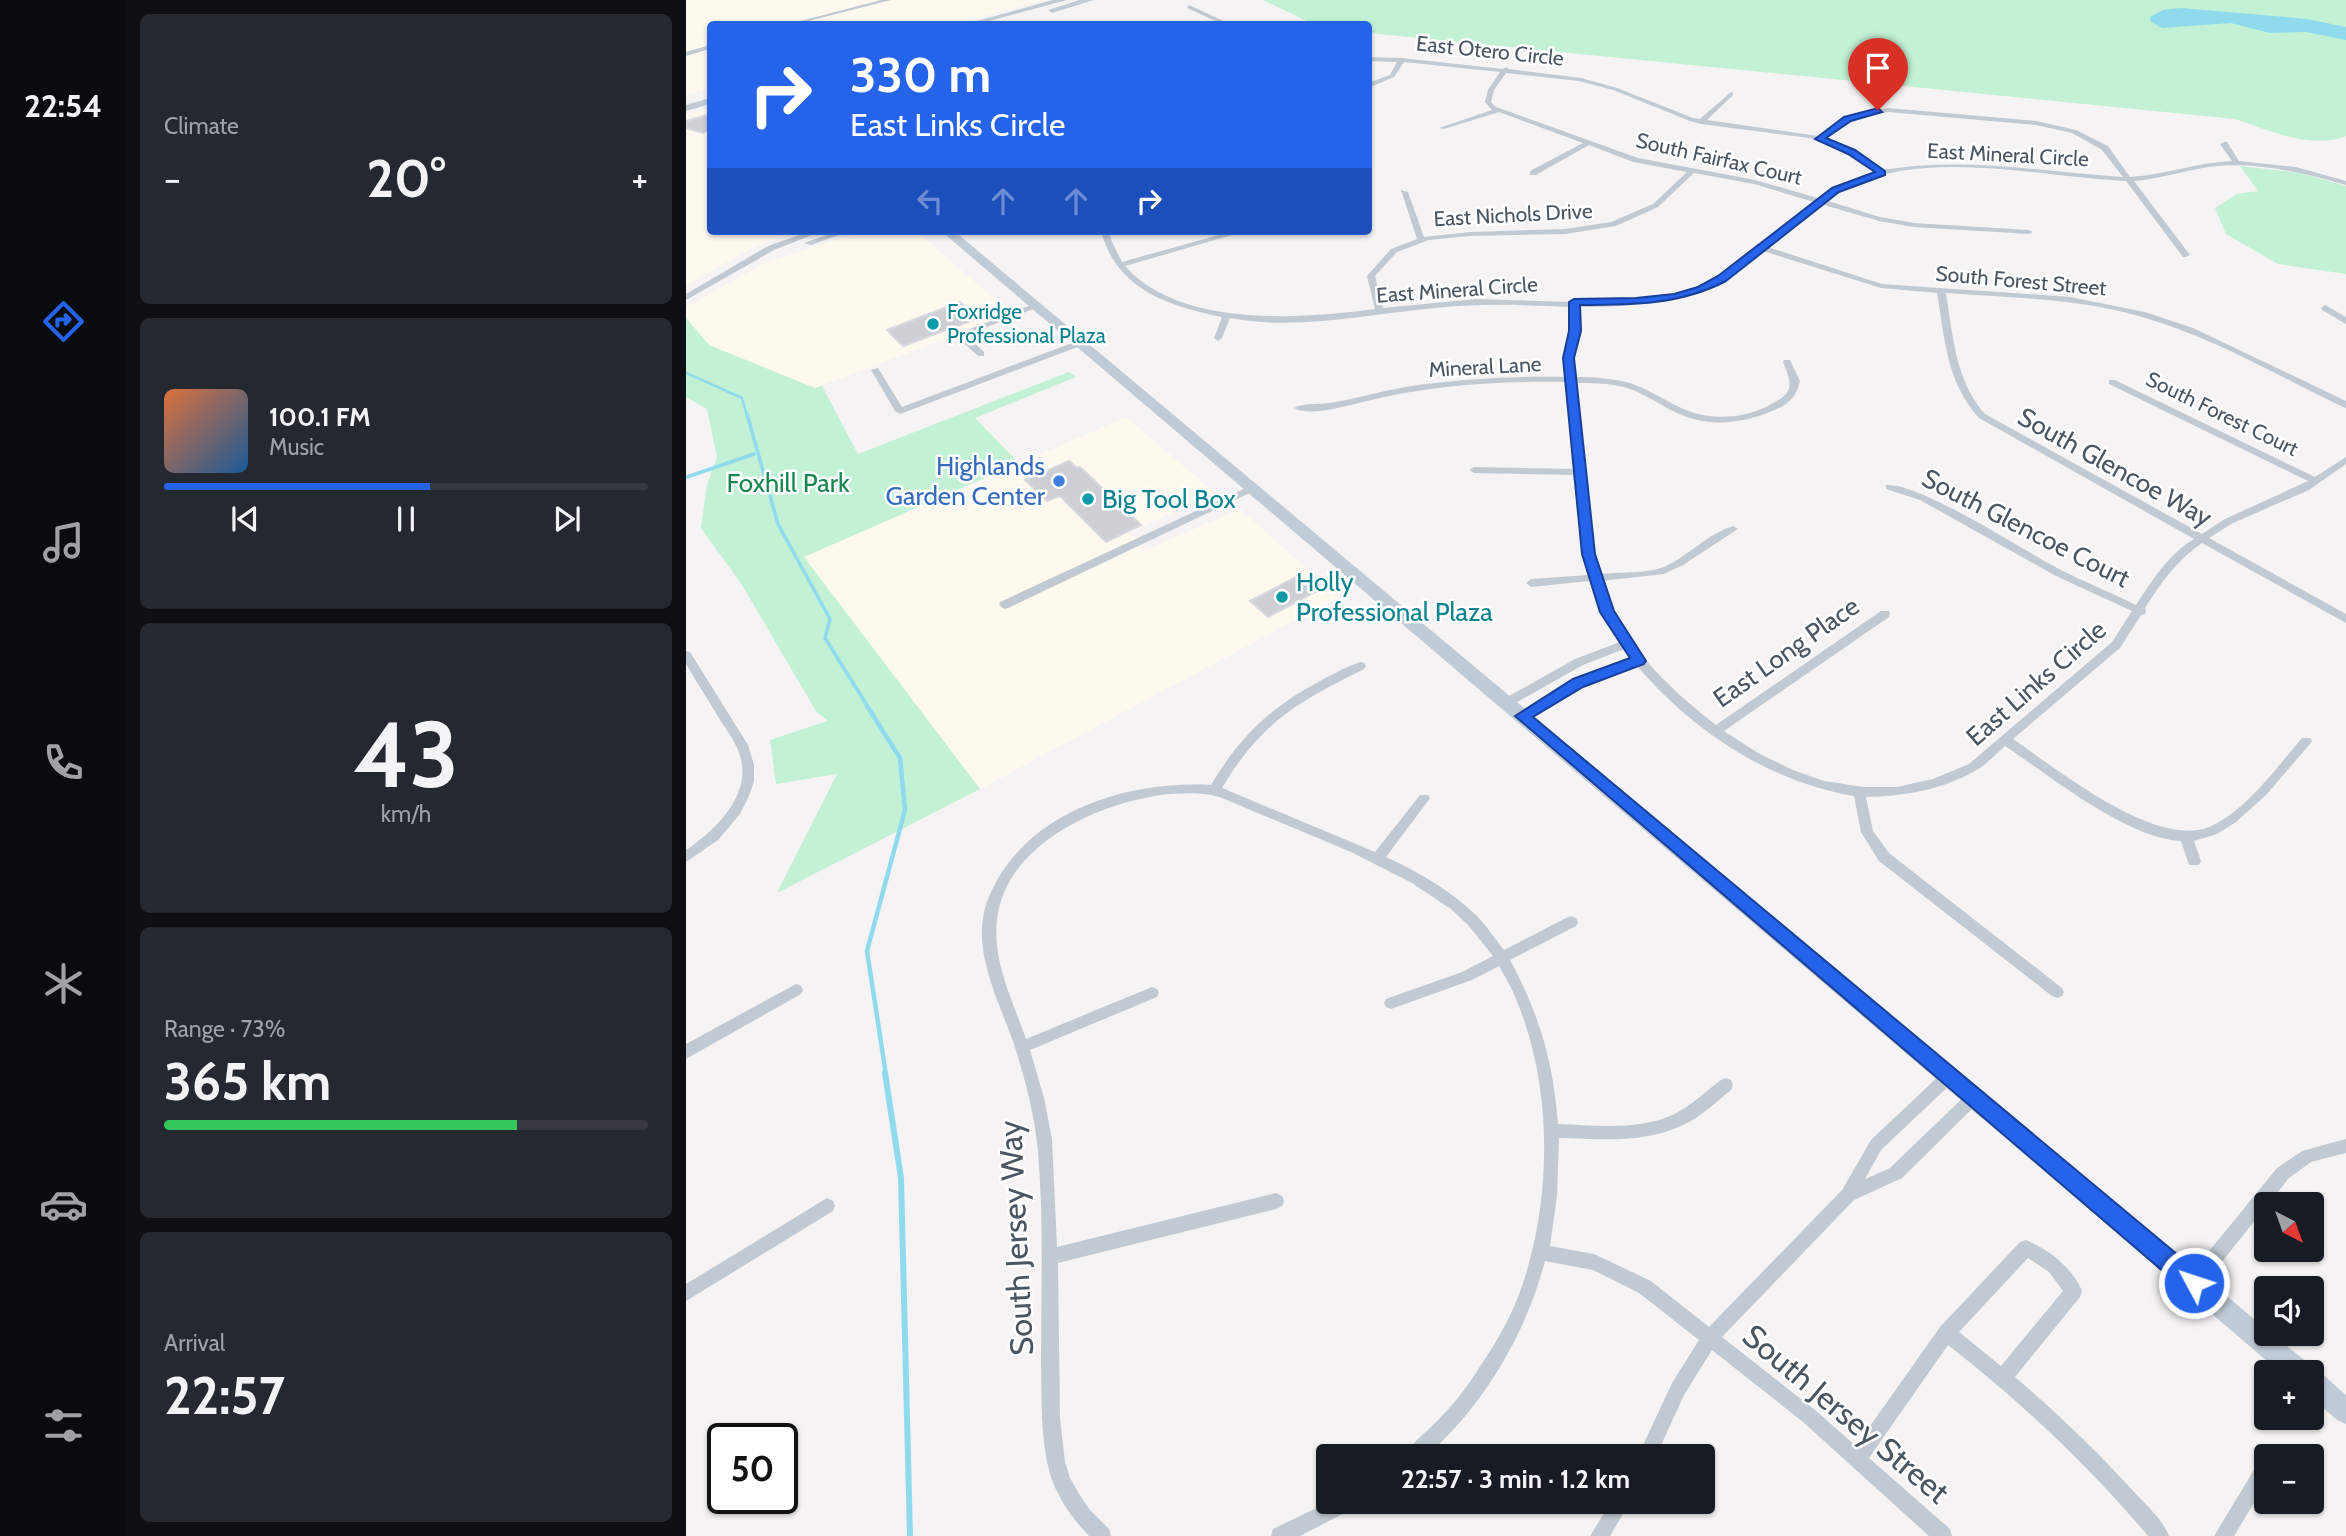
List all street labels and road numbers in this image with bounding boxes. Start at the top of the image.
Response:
street label: East Otero Circle [1415,30,1565,71]
street label: South Fairfax Court [1634,127,1804,190]
street label: East Mineral Circle [1927,138,2090,171]
street label: East Nichols Drive [1433,198,1593,231]
street label: South Forest Street [1935,261,2107,300]
street label: East Mineral Circle [1375,271,1539,308]
street label: Mineral Lane [1428,351,1542,382]
street label: South Forest Court [2142,366,2302,461]
street label: South Glencoe Way [2012,400,2218,534]
street label: South Glencoe Court [1917,462,2135,594]
street label: East Long Place [1707,590,1865,714]
street label: East Links Circle [1959,614,2113,752]
street label: South Jersey Way [990,1120,1041,1357]
street label: South Jersey Street [1735,1316,1958,1512]

